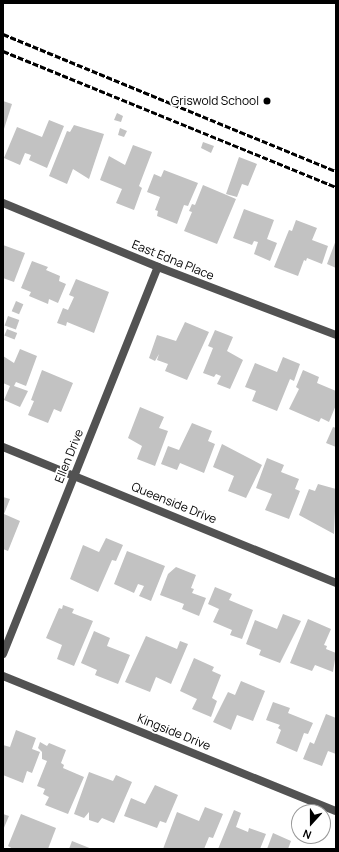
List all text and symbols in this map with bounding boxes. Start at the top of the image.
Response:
place label: Griswold School [171,94,259,108]
marker: Griswold School [262,96,272,106]
street label: East Edna Place [130,237,216,283]
street label: Ellen Drive [52,427,86,485]
street label: Queenside Drive [129,479,219,527]
street label: Kingside Drive [135,711,213,753]
north arrow [291,804,331,844]
text: N [301,826,313,843]

